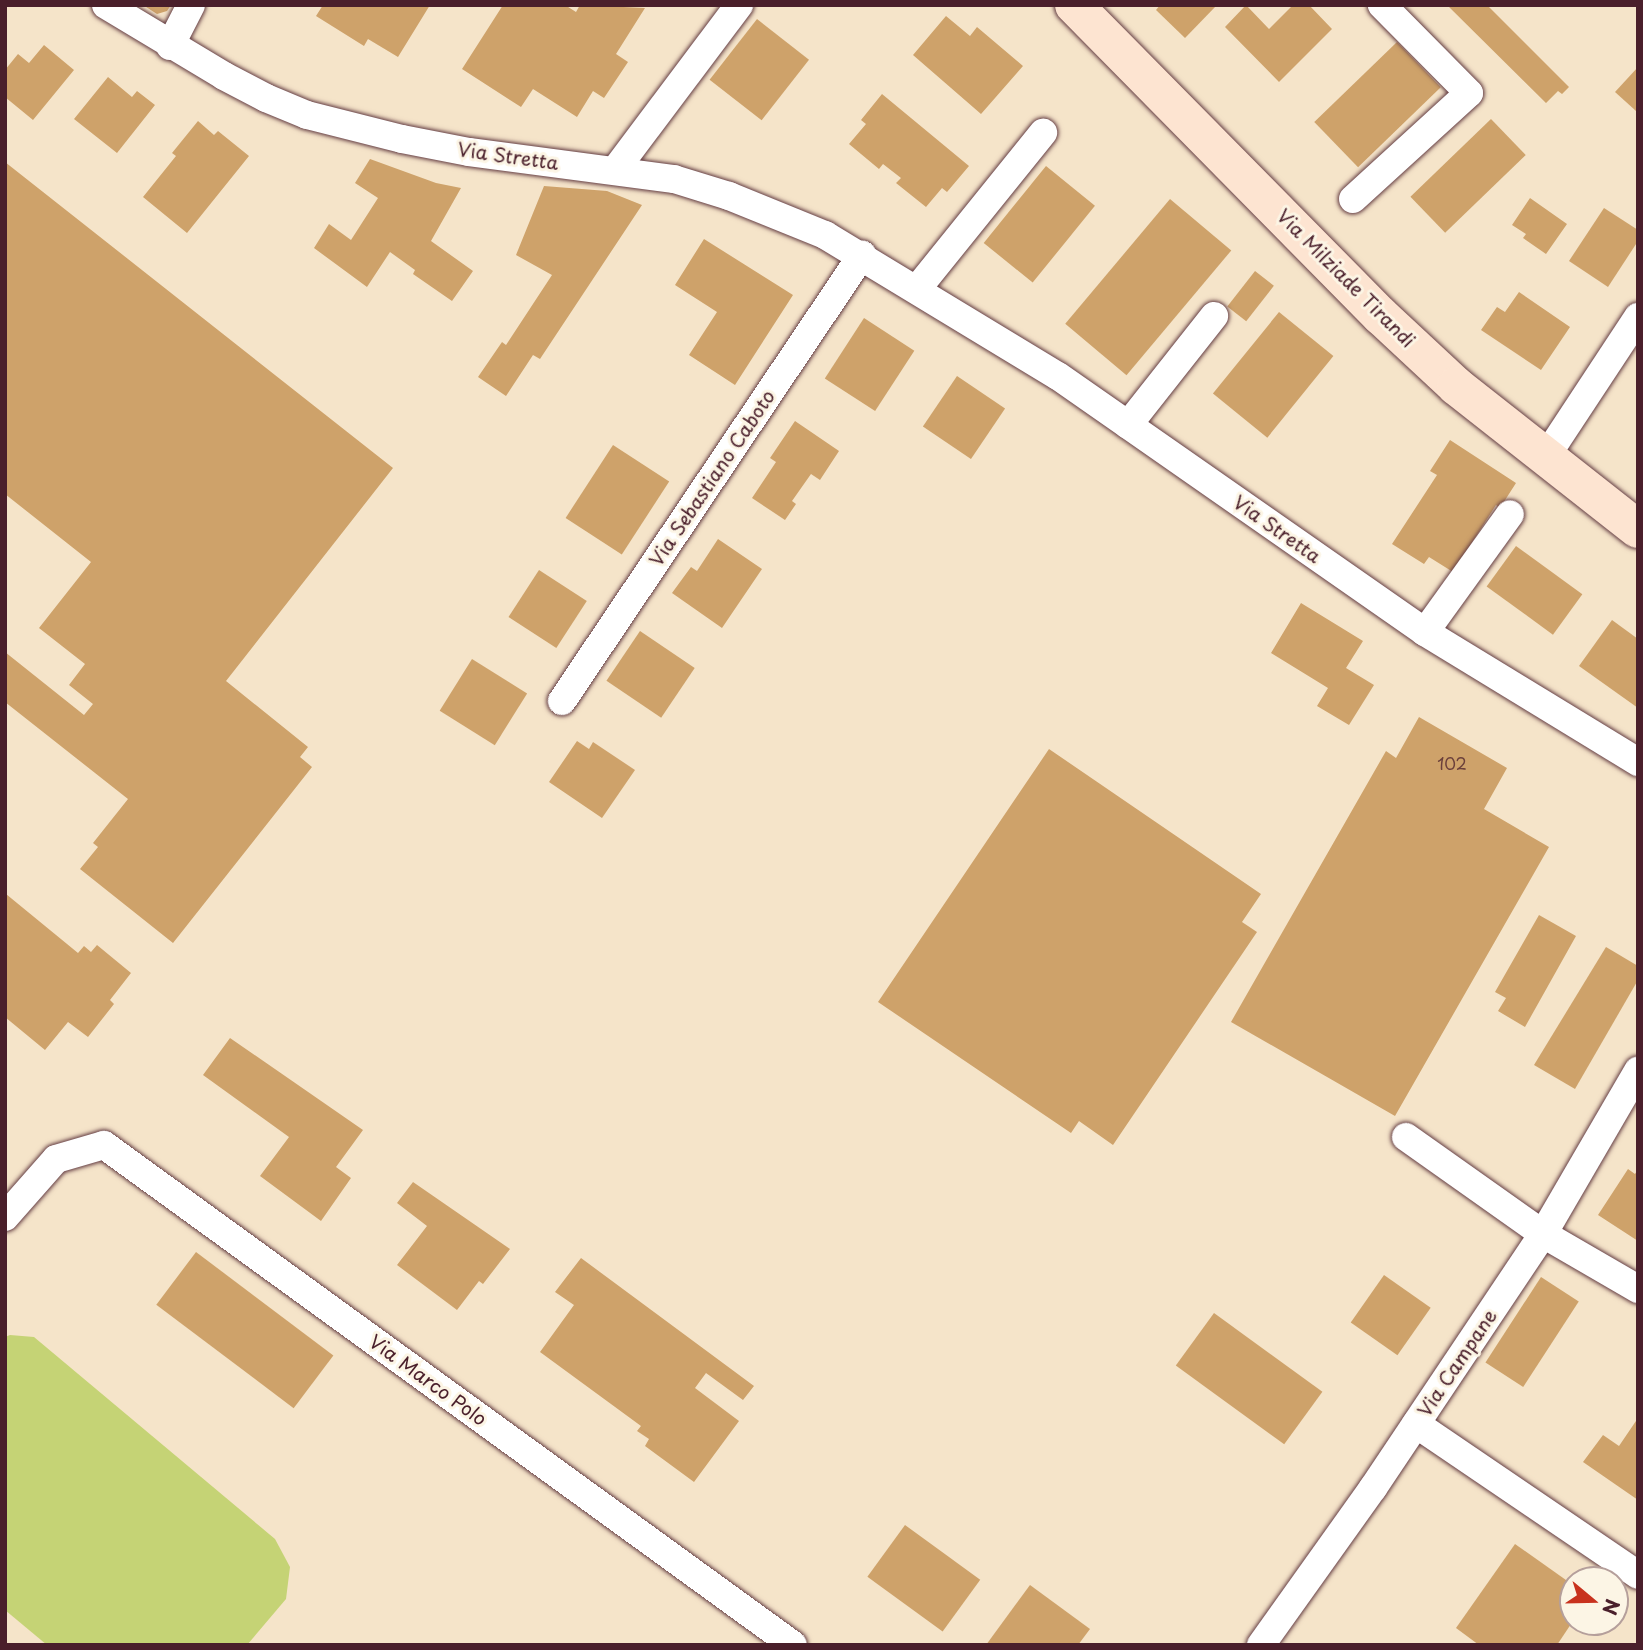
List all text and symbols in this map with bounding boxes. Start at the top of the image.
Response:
street label: Via Stretta [456,138,560,174]
street label: Via Milziade Tirandi [1273,205,1419,351]
street label: Via Sebastiano Caboto [645,386,779,570]
street label: Via Stretta [1229,490,1325,568]
house number: 102 [1437,753,1467,773]
street label: Via Campane [1413,1305,1501,1421]
street label: Via Marco Polo [365,1330,491,1430]
north arrow [1559,1566,1629,1636]
text: N [1596,1596,1628,1619]

